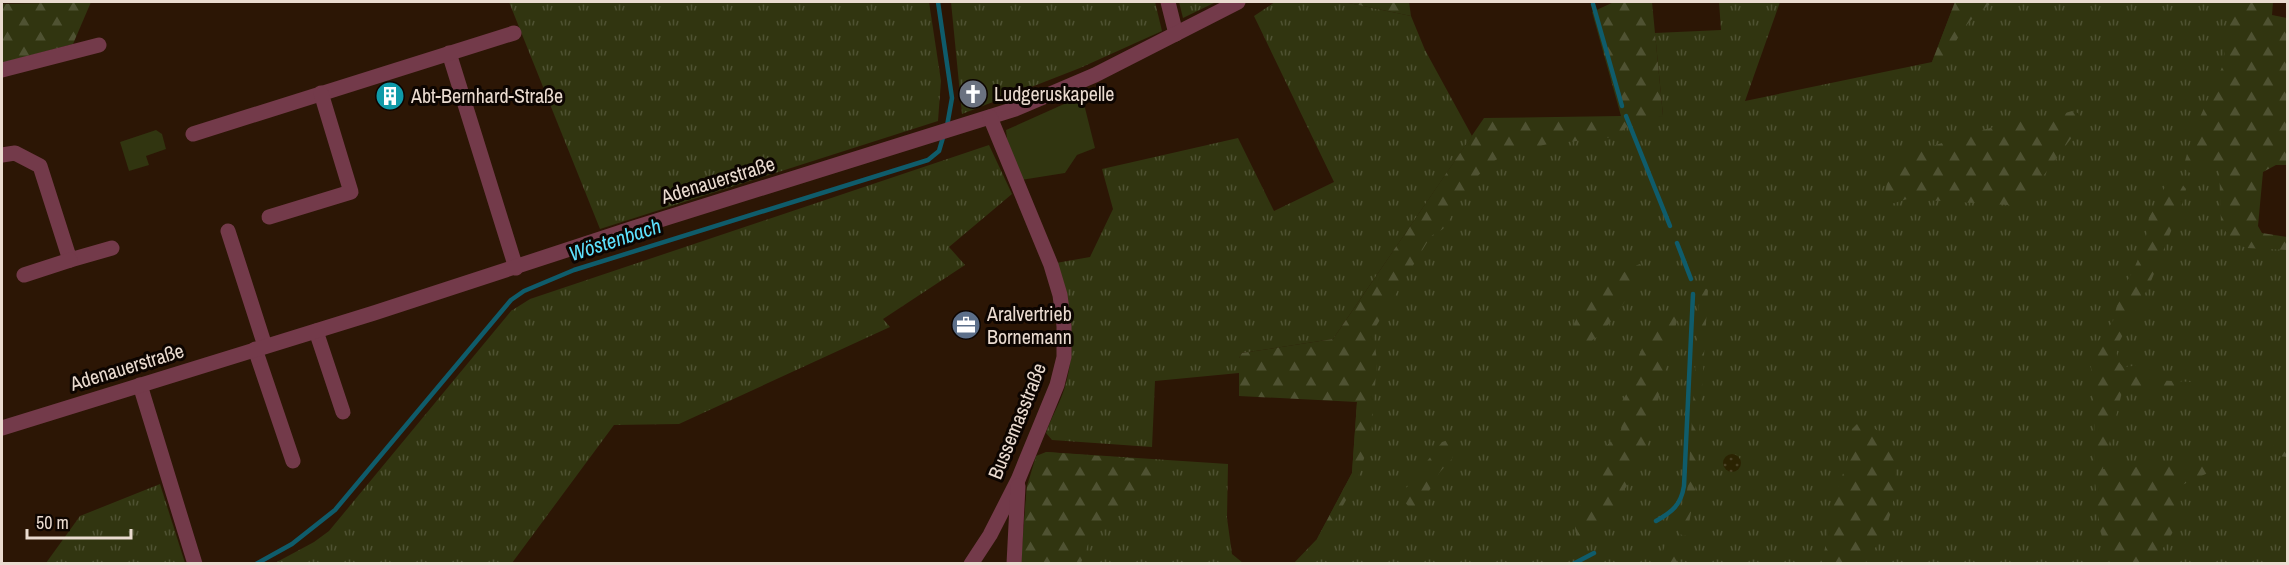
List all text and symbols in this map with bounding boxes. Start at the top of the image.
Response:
church icon: Ludgeruskapelle [957,78,989,110]
building icon: Abt-Bernhard-Straße [374,80,406,112]
place label: Ludgeruskapelle [994,80,1114,107]
place label: Abt-Bernhard-Straße [410,82,563,109]
street label: Adenauerstraße [657,149,778,210]
water label: Wöstenbach [565,211,665,268]
place label: Aralvertrieb Bornemann [986,300,1072,350]
office icon: Aralvertrieb Bornemann [950,309,982,341]
street label: Adenauerstraße [66,336,187,397]
street label: Bussemasstraße [981,359,1052,483]
scale bar [27,502,130,540]
text: 50 m [36,510,69,535]

